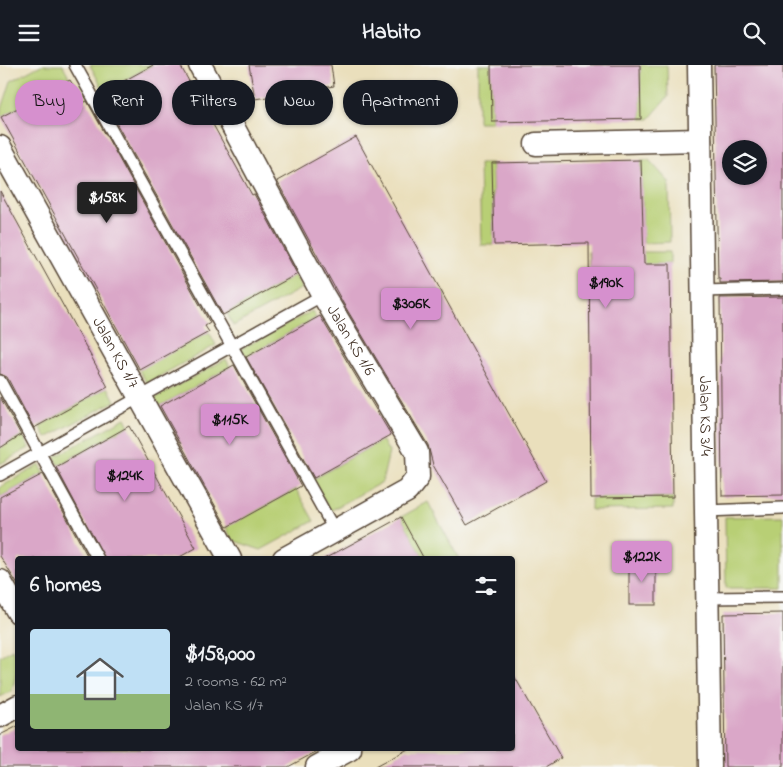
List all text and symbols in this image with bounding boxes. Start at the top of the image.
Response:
text: Habito [362,17,421,49]
icon: menu [15,19,43,47]
icon: search [740,19,768,47]
chip: Buy [15,80,83,125]
chip: Rent [93,80,162,125]
chip: Filters [172,80,255,125]
chip: New [265,80,333,125]
chip: Apartment [343,80,458,125]
map controls [722,140,767,185]
button: layers [722,140,767,185]
pin: $158K [72,181,142,224]
text: $158K [88,186,126,210]
pin: $190K [571,267,641,309]
text: $190K [589,271,623,295]
pin: $306K [376,287,446,330]
text: $306K [392,292,430,316]
street label: Jalan KS 1/6 [320,301,381,381]
street label: Jalan KS 1/7 [85,313,145,394]
street label: Jalan KS 3/4 [692,376,717,457]
pin: $115K [195,403,265,446]
text: $115K [212,408,248,432]
pin: $124K [90,459,160,502]
text: $124K [106,464,144,488]
pin: $122K [607,541,677,583]
text: $122K [623,545,661,569]
text: 6 homes [30,571,102,601]
icon: filters [472,572,500,600]
text: $158,000 [185,640,255,670]
icon: home [70,649,130,709]
text: 2 rooms · 62 m² [185,670,287,694]
text: Jalan KS 1/7 [185,694,263,718]

